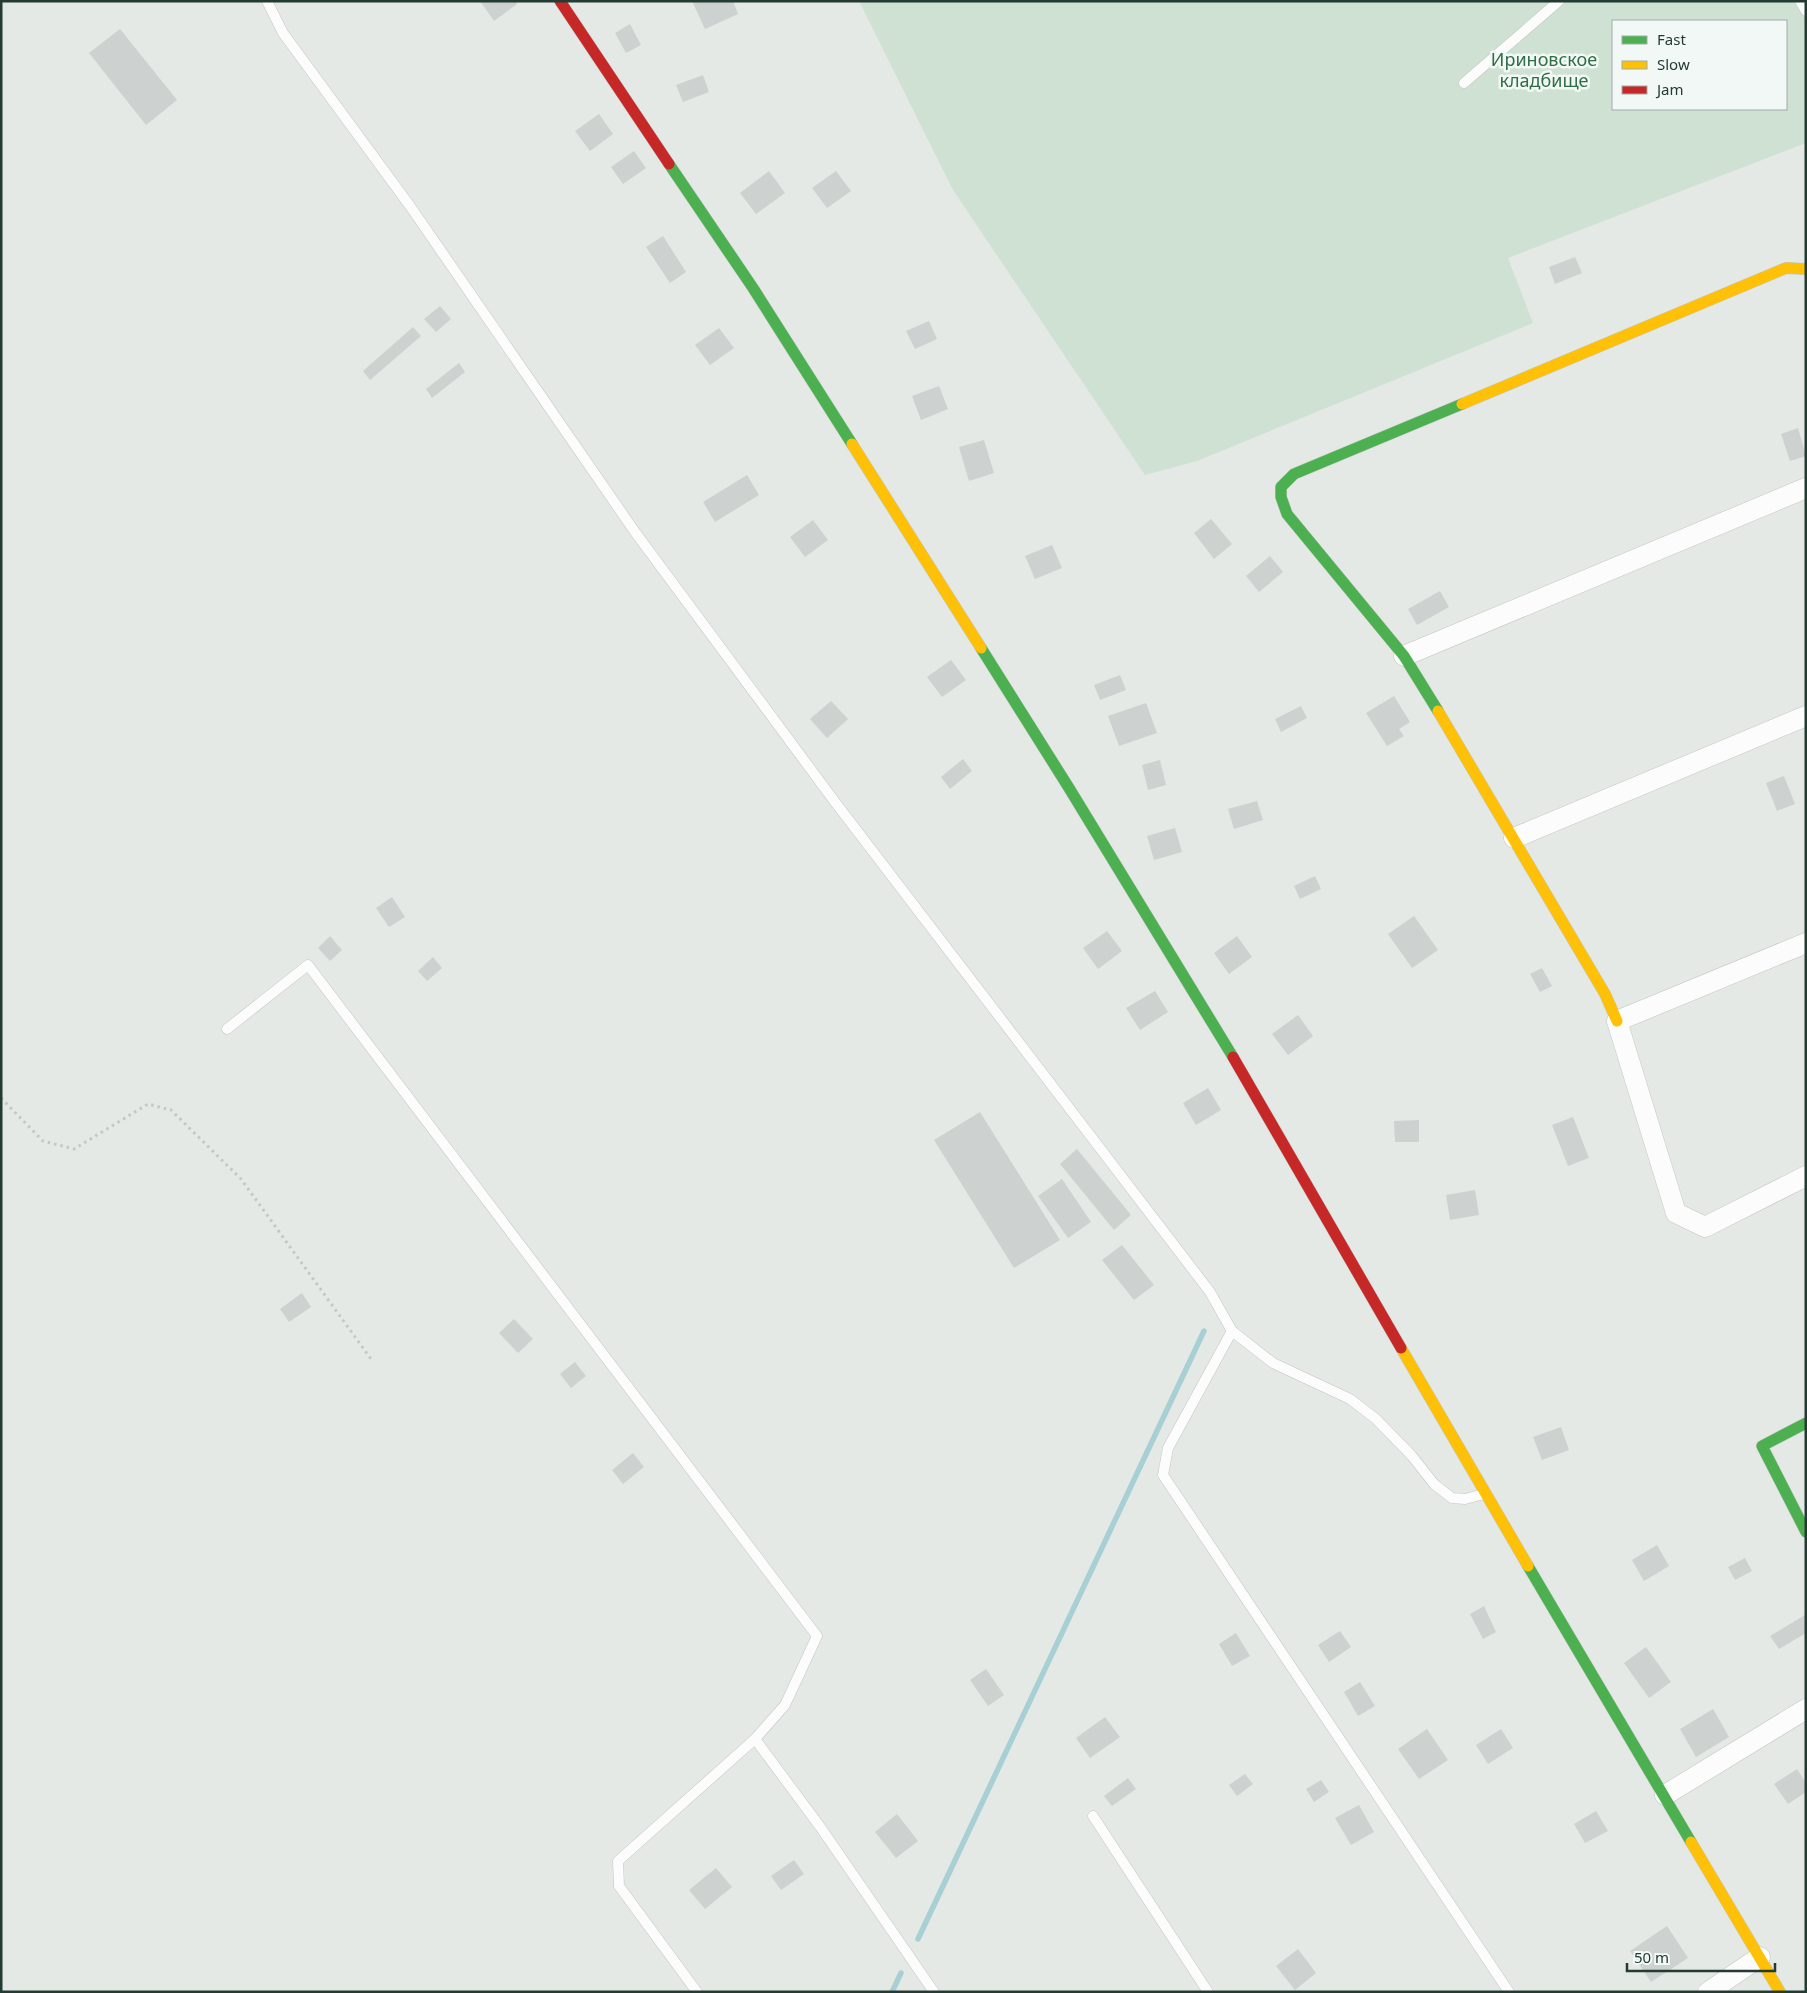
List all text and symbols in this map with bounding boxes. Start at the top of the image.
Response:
legend [1612,20,1787,110]
text: Fast [1657,29,1686,49]
park label: Ириновское кладбище [1491,47,1597,92]
text: Slow [1657,54,1690,74]
text: Jam [1655,79,1684,99]
scale bar [1627,1940,1774,1972]
text: 50 m [1634,1947,1669,1967]

